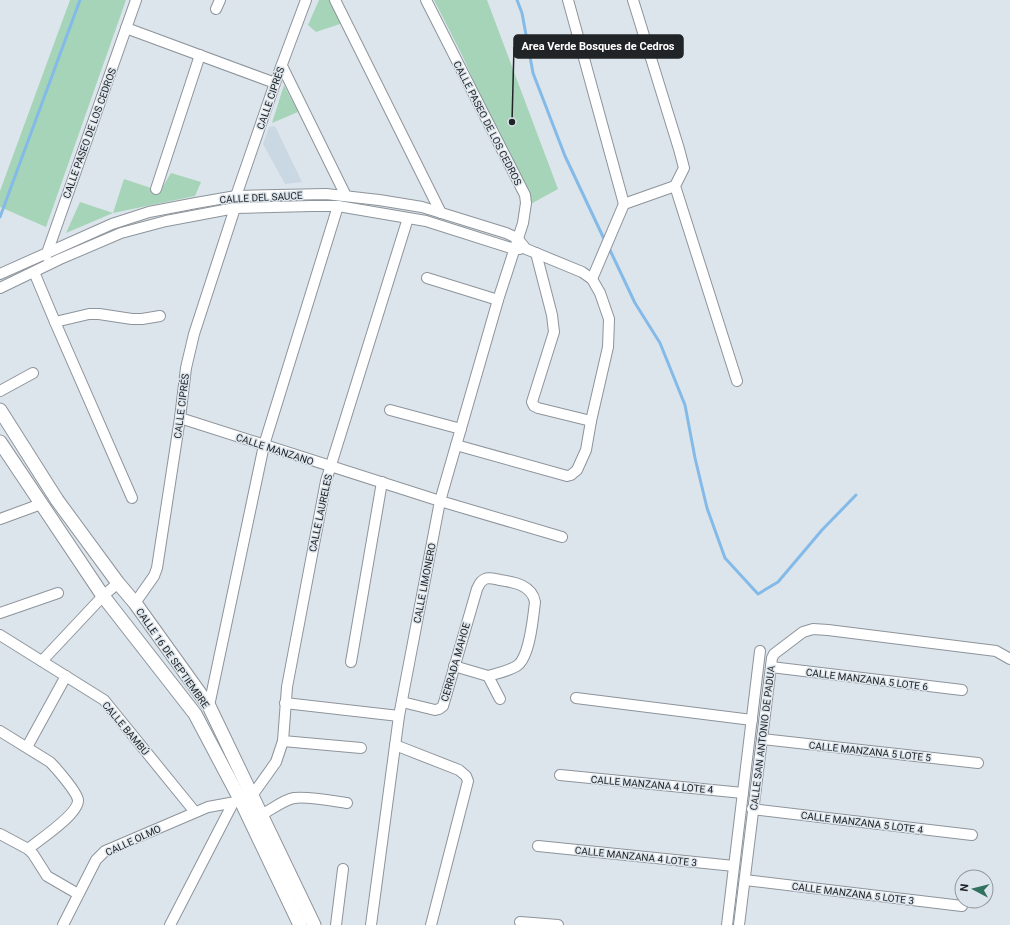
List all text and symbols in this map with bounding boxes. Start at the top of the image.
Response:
callout: Area Verde Bosques de Cedros [514,35,683,58]
text: Area Verde Bosques de Cedros [521,40,675,53]
street label: CALLE PASEO DE LOS CEDROS [451,59,524,187]
street label: CALLE CIPRÉS [254,65,286,131]
street label: CALLE PASEO DE LOS CEDROS [61,66,118,200]
street label: CALLE DEL SAUCE [219,190,303,205]
street label: CALLE CIPRÉS [171,373,191,439]
street label: CALLE MANZANO [235,432,315,467]
street label: CALLE LAURELES [307,473,334,553]
street label: CALLE LIMONERO [411,542,438,624]
street label: CALLE 16 DE SEPTIEMBRE [134,606,212,711]
street label: CERRADA MAHOE [439,621,472,703]
street label: CALLE SAN ANTONIO DE PADUA [748,665,777,811]
street label: CALLE MANZANA 5 LOTE 6 [805,667,929,692]
street label: CALLE BAMBÚ [100,699,152,757]
street label: CALLE MANZANA 5 LOTE 5 [808,740,932,763]
street label: CALLE MANZANA 4 LOTE 4 [590,774,714,795]
street label: CALLE MANZANA 5 LOTE 4 [800,810,924,835]
street label: CALLE OLMO [104,823,163,858]
street label: CALLE MANZANA 4 LOTE 3 [574,845,698,868]
north arrow [954,869,994,909]
street label: CALLE MANZANA 5 LOTE 3 [791,881,915,906]
text: N [958,883,972,892]

